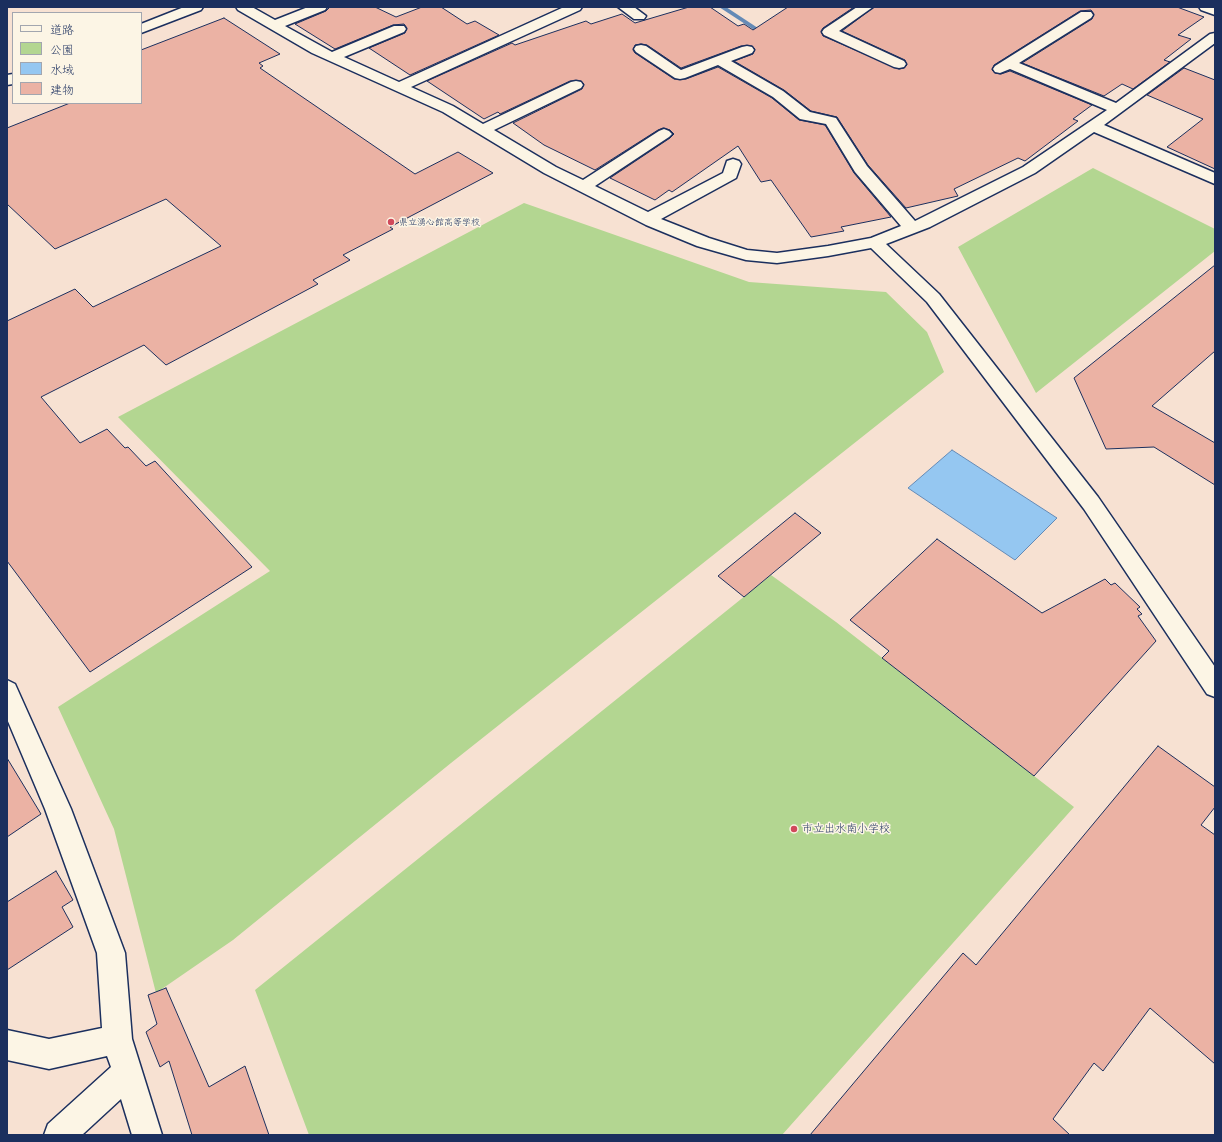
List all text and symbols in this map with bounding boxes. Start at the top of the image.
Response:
legend [12,12,142,104]
text: 道路 [50,23,74,37]
text: 公園 [50,43,74,57]
text: 水域 [50,63,74,77]
text: 建物 [50,83,74,97]
marker: 県立湧心館高等学校 [386,217,396,227]
place label: 県立湧心館高等学校 [399,217,480,227]
place label: 市立出水南小学校 [802,822,890,836]
marker: 市立出水南小学校 [789,824,799,834]

